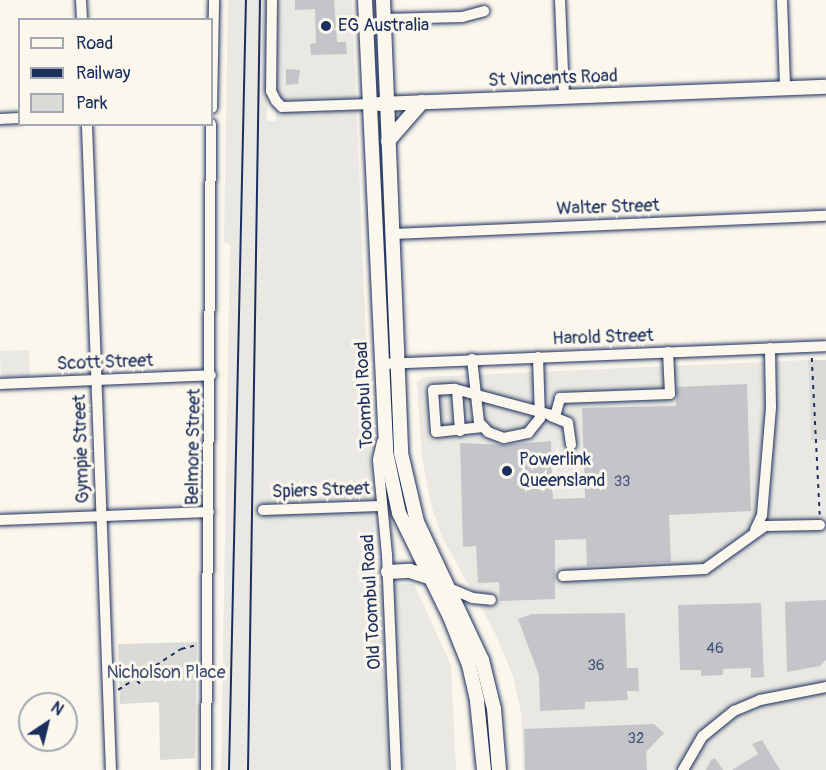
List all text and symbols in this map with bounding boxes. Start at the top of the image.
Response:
place label: EG Australia [338,15,429,37]
legend [18,18,213,126]
marker: EG Australia [319,19,333,33]
text: Road [76,32,113,55]
text: Railway [76,62,131,85]
street label: St Vincents Road [488,66,618,92]
text: Park [76,92,108,115]
street label: Walter Street [556,195,660,221]
street label: Harold Street [552,325,654,351]
street label: Toombul Road [351,341,379,449]
street label: Scott Street [56,351,154,375]
street label: Belmore Street [182,388,206,506]
street label: Gympie Street [69,394,95,504]
place label: Powerlink Queensland [519,450,605,492]
marker: Powerlink Queensland [500,464,514,478]
house number: 33 [614,473,630,491]
street label: Spiers Street [272,478,370,504]
street label: Old Toombul Road [358,534,386,670]
house number: 46 [706,640,724,658]
house number: 36 [587,657,605,675]
park label: Nicholson Place [106,662,226,684]
north arrow [18,692,78,752]
text: N [47,698,67,720]
house number: 32 [628,730,644,748]

